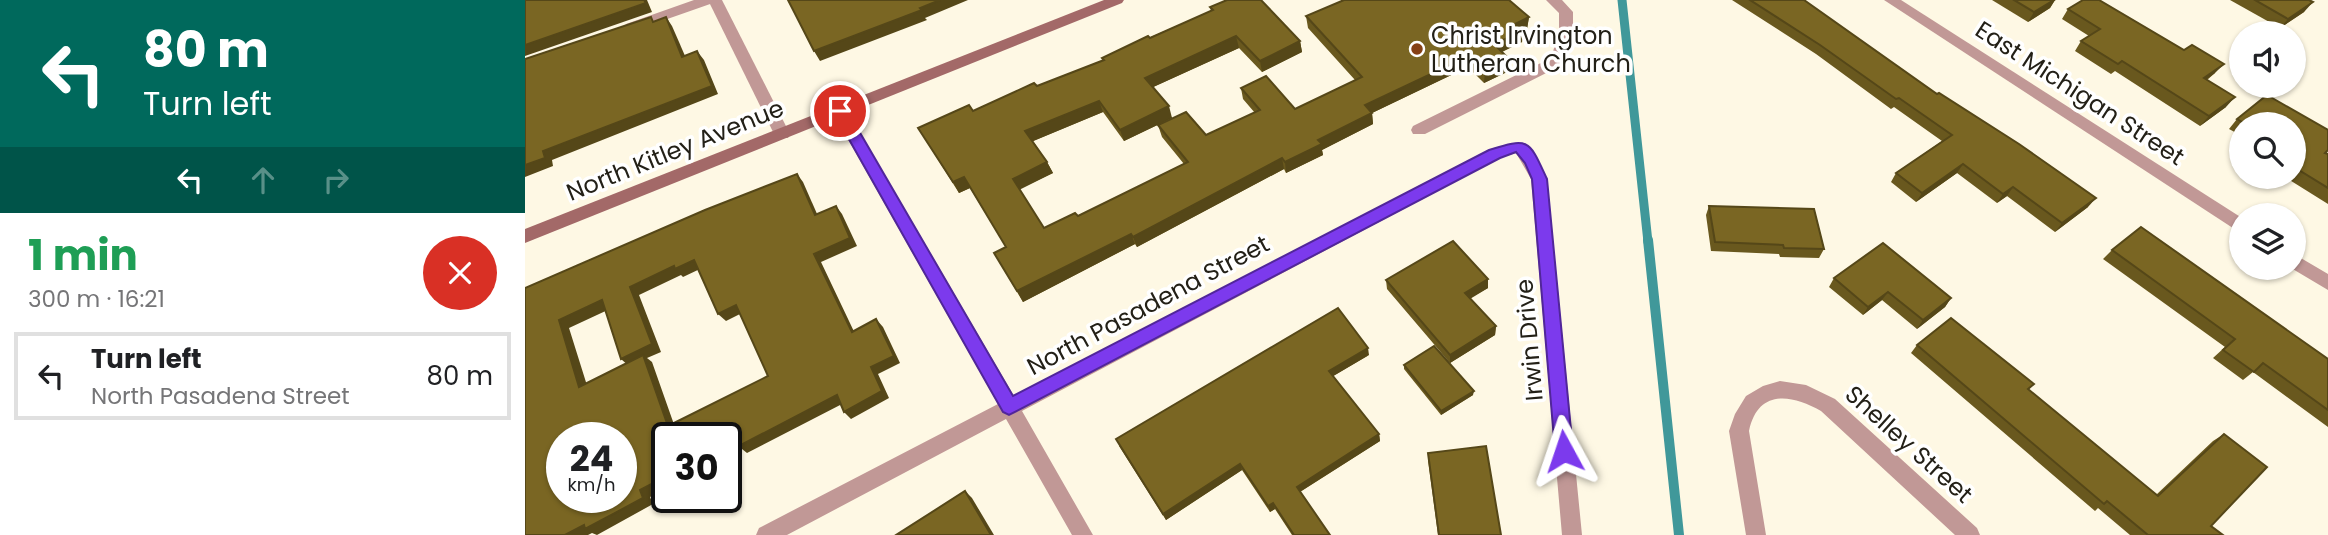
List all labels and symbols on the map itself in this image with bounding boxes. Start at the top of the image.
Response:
street label: East Michigan Street [1969,13,2191,173]
place label: Christ Irvington Lutheran Church [1431,19,1631,80]
marker: Christ Irvington Lutheran Church [1409,41,1425,57]
pin [810,81,870,141]
street label: North Kitley Avenue [561,91,789,209]
street label: North Pasadena Street [1021,227,1275,383]
street label: Irwin Drive [1507,278,1551,402]
street label: Shelley Street [1838,378,1980,510]
position arrow [1527,414,1601,488]
speed limit sign: 30 [651,422,742,513]

